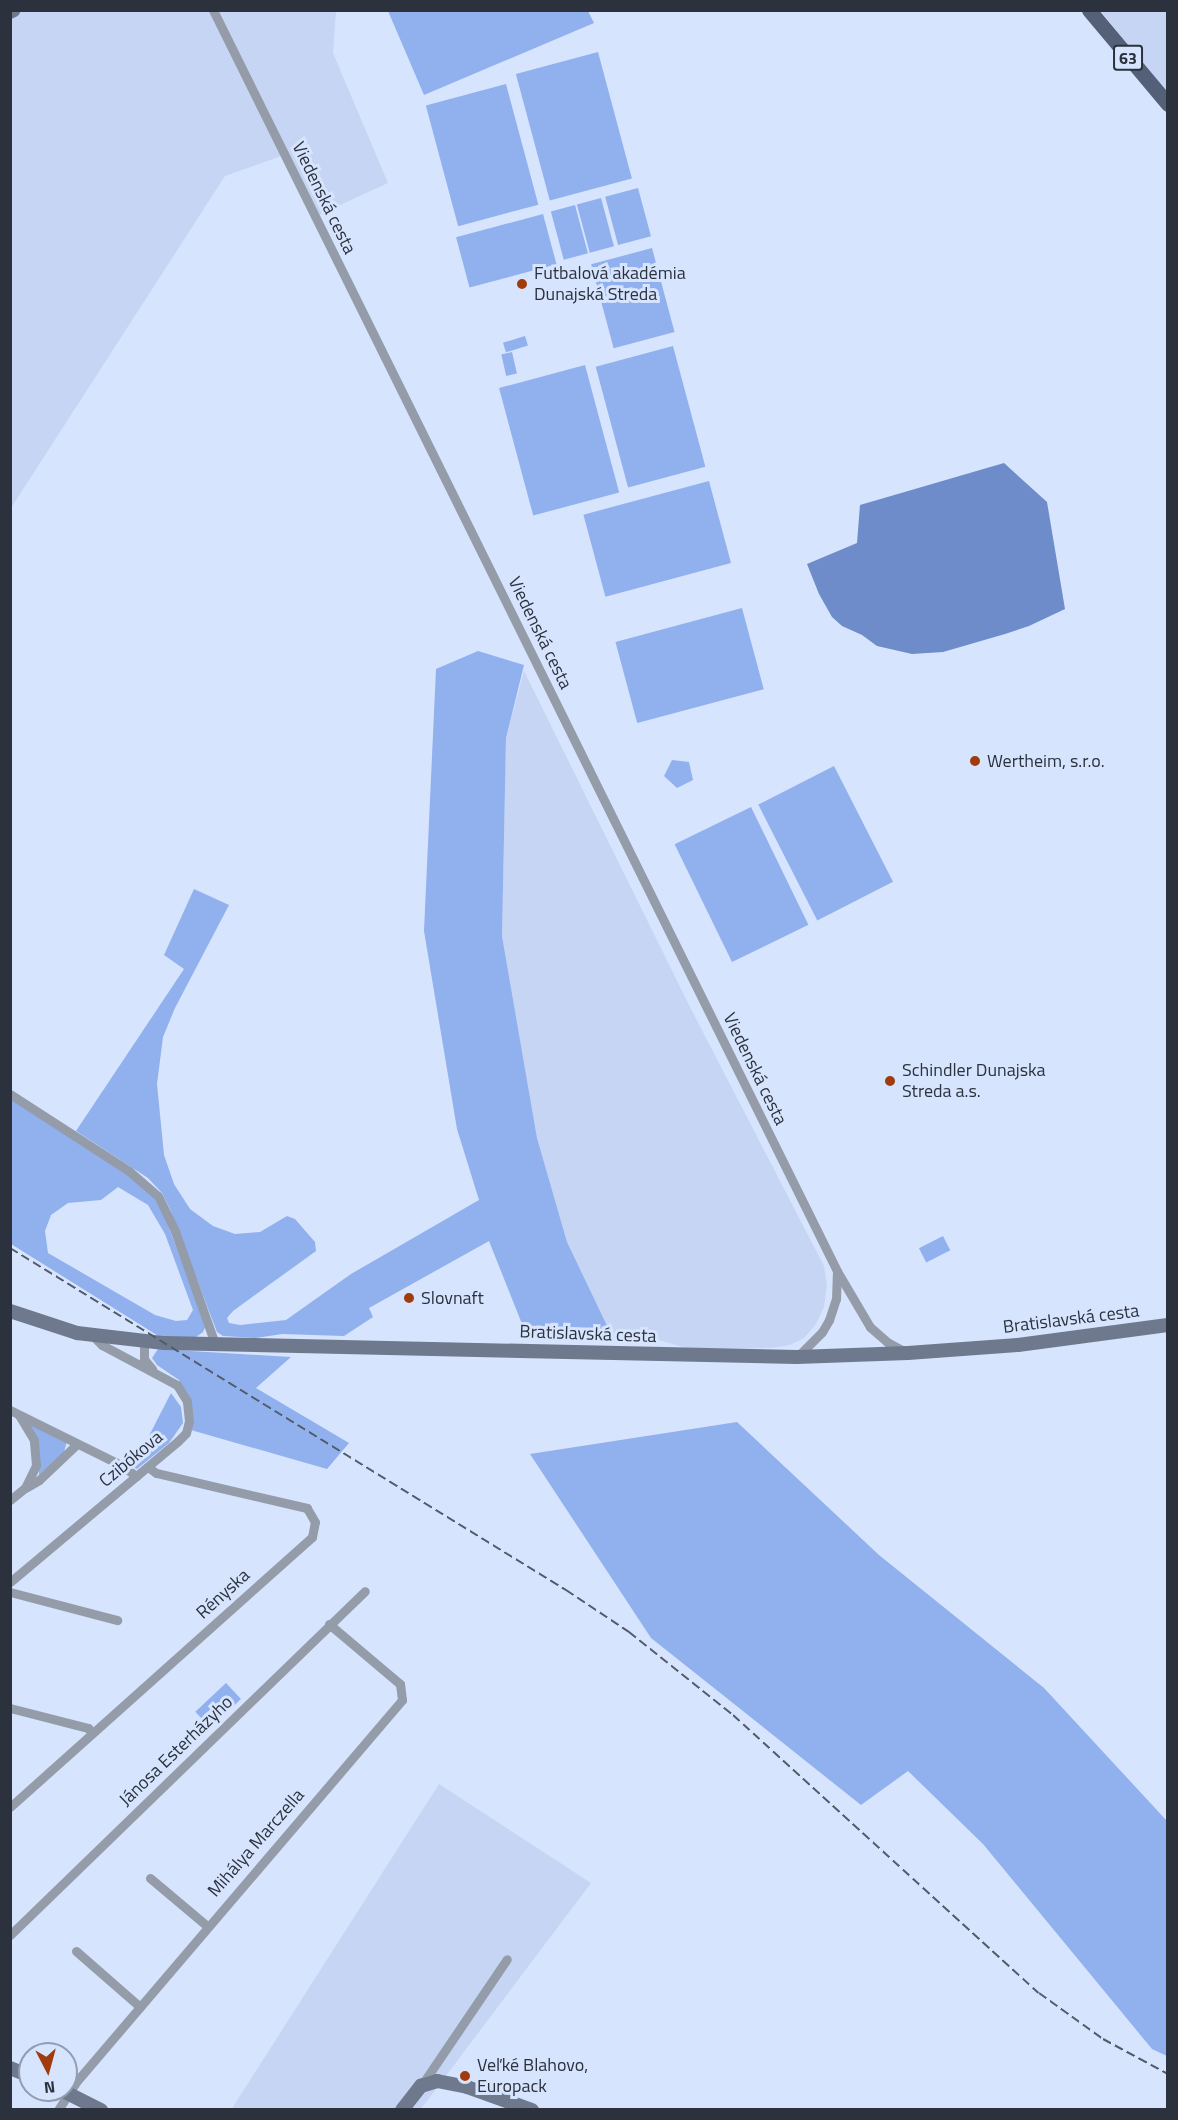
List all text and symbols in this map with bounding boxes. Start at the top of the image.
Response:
road number: 63 [1113,45,1143,71]
street label: Viedenská cesta [288,138,360,258]
place label: Futbalová akadémia Dunajská Streda [534,263,686,306]
marker: Futbalová akadémia Dunajská Streda [515,277,529,291]
street label: Viedenská cesta [504,573,576,693]
place label: Wertheim, s.r.o. [987,750,1105,772]
marker: Wertheim, s.r.o. [968,754,982,768]
street label: Viedenská cesta [719,1009,791,1129]
place label: Schindler Dunajska Streda a.s. [902,1060,1046,1102]
marker: Schindler Dunajska Streda a.s. [883,1074,897,1088]
place label: Slovnaft [421,1287,484,1309]
marker: Slovnaft [402,1291,416,1305]
street label: Bratislavská cesta [1002,1300,1140,1338]
street label: Bratislavská cesta [519,1321,657,1347]
street label: Czibókova [95,1426,167,1492]
street label: Rényska [192,1565,254,1623]
street label: Jánosa Esterházyho [115,1691,237,1811]
street label: Mihálya Marczella [203,1785,309,1901]
north arrow [18,2042,78,2102]
place label: Veľké Blahovo, Europack [477,2055,588,2098]
marker: Veľké Blahovo, Europack [458,2069,472,2083]
text: N [43,2075,56,2100]

